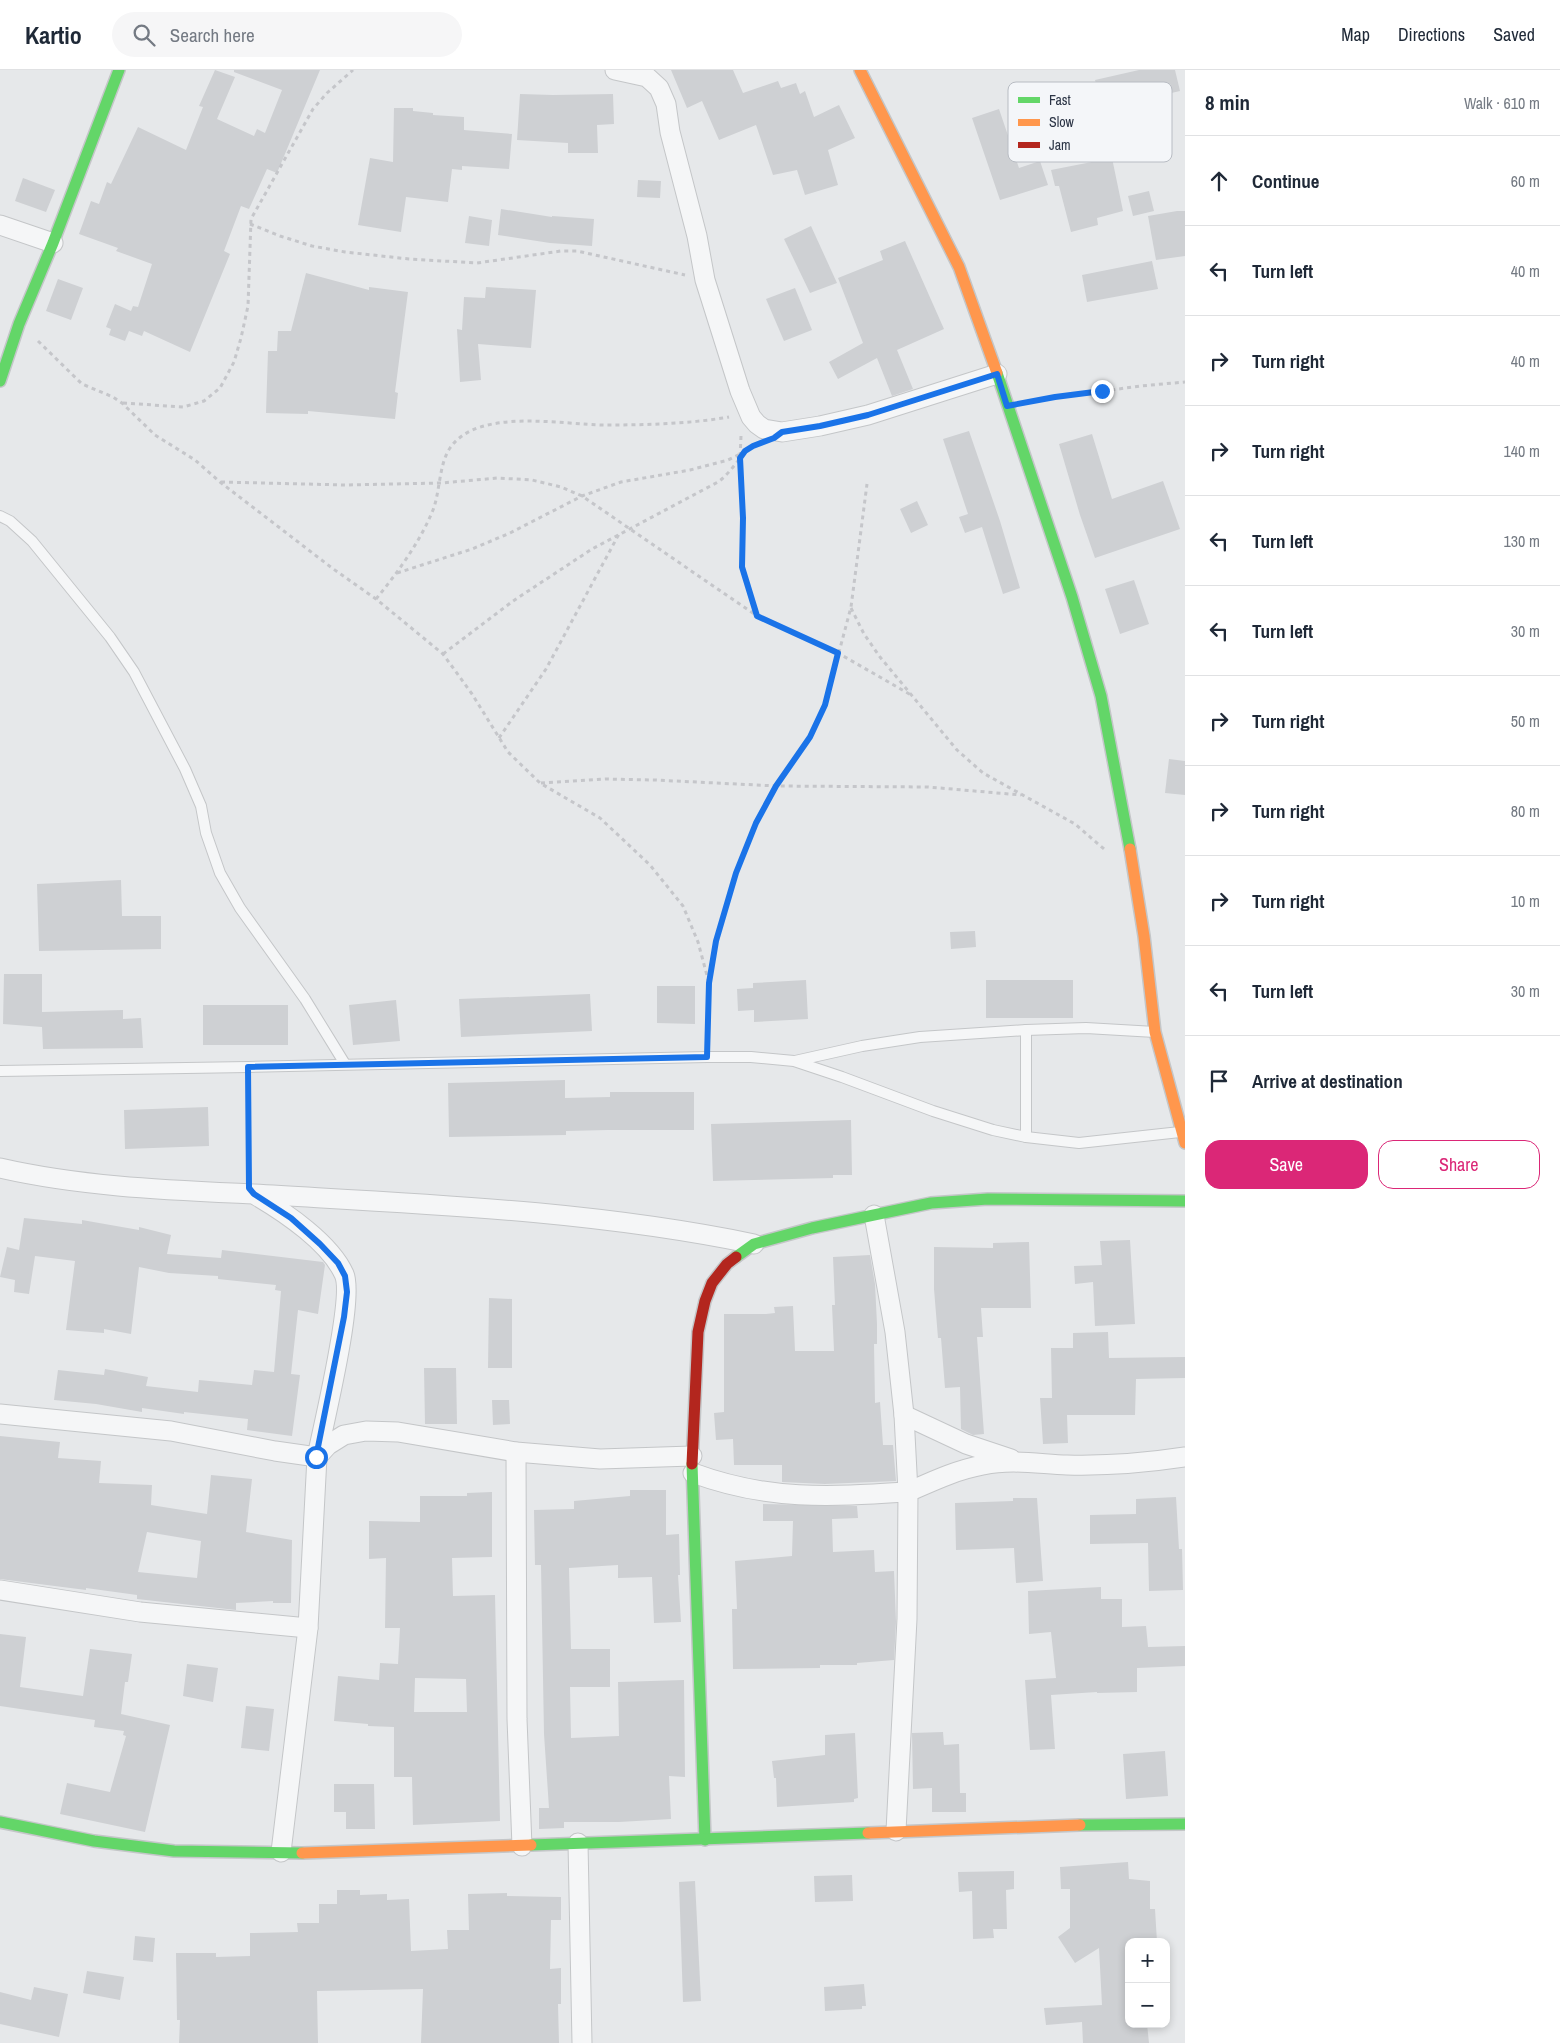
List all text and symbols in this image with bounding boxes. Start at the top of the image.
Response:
search box [112,12,462,57]
text: Kartio [25,19,82,51]
icon: search [130,21,158,49]
text: Search here [170,22,255,48]
text: Map [1341,22,1370,47]
text: Directions [1398,22,1465,47]
text: Saved [1493,22,1535,47]
legend [1008,82,1172,162]
text: 8 min [1205,88,1250,117]
text: Fast [1049,91,1071,109]
text: Walk · 610 m [1464,92,1540,114]
text: Slow [1049,113,1075,131]
text: Jam [1049,136,1071,154]
icon: ahead [1205,167,1233,195]
text: Continue [1252,168,1320,194]
text: 60 m [1511,170,1540,192]
icon: left [1205,257,1233,285]
text: Turn left [1252,258,1313,284]
text: 40 m [1511,260,1540,282]
icon: right [1205,347,1233,375]
text: Turn right [1252,348,1324,374]
text: 40 m [1511,350,1540,372]
route end [1091,380,1114,403]
icon: right [1205,437,1233,465]
text: Turn right [1252,438,1324,464]
text: 140 m [1504,440,1540,462]
icon: left [1205,527,1233,555]
text: Turn left [1252,528,1313,554]
text: 130 m [1504,530,1540,552]
icon: left [1205,617,1233,645]
text: Turn left [1252,618,1313,644]
text: 30 m [1511,620,1540,642]
icon: right [1205,707,1233,735]
text: Turn right [1252,708,1324,734]
text: 50 m [1511,710,1540,732]
icon: right [1205,797,1233,825]
text: Turn right [1252,798,1324,824]
text: 80 m [1511,800,1540,822]
icon: right [1205,887,1233,915]
text: Turn right [1252,888,1324,914]
text: 10 m [1511,890,1540,912]
icon: left [1205,977,1233,1005]
text: Turn left [1252,978,1313,1004]
text: 30 m [1511,980,1540,1002]
icon: arrive [1205,1067,1233,1095]
text: Arrive at destination [1252,1068,1403,1094]
button: Save [1205,1140,1368,1189]
button: Share [1378,1140,1540,1189]
route start [305,1446,328,1469]
map controls [1125,1938,1170,2028]
button: + [1125,1938,1170,1983]
button: − [1125,1983,1170,2028]

